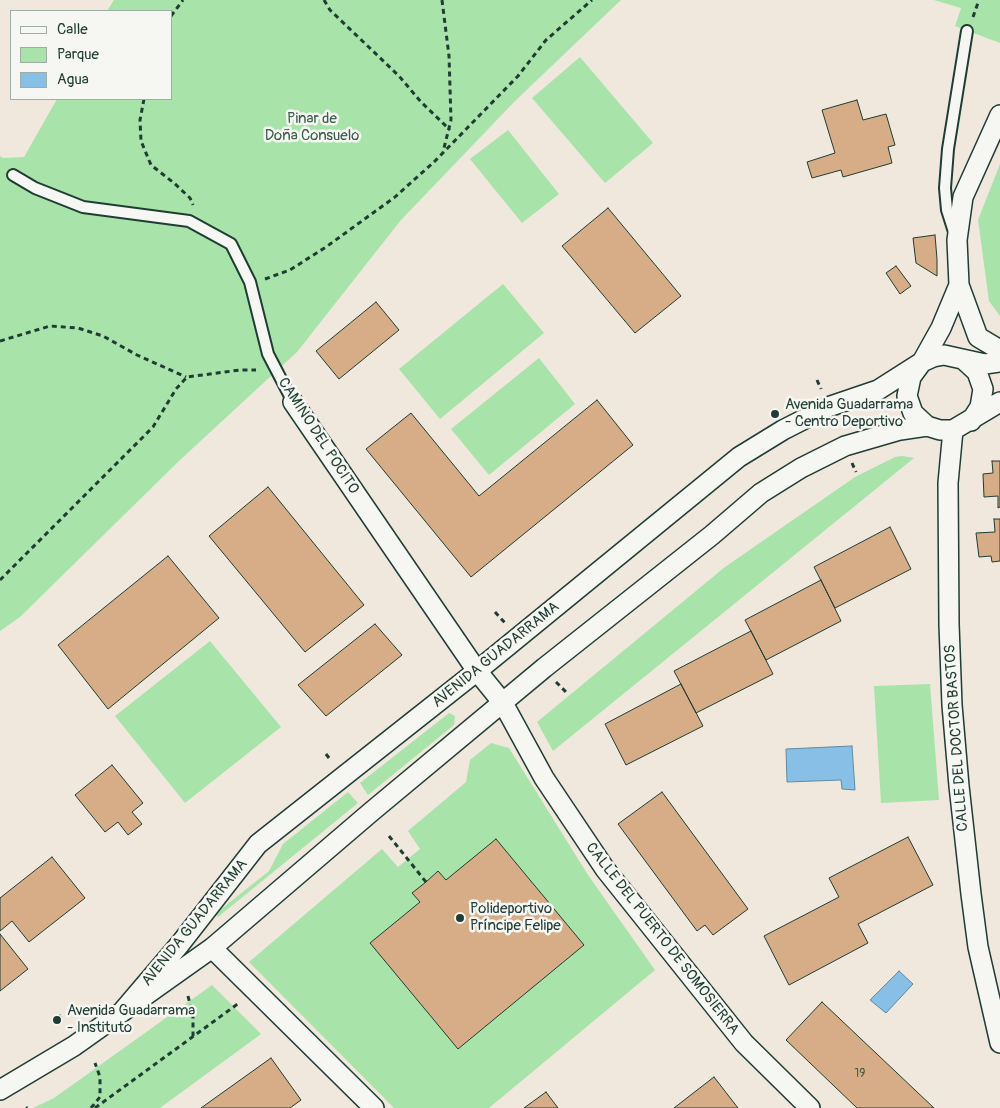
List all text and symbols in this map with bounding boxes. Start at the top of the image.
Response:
legend [10,10,172,100]
text: Calle [57,20,88,39]
text: Parque [57,45,99,64]
text: Agua [57,70,89,89]
park label: Pinar de Doña Consuelo [265,110,359,145]
street label: CAMINO DEL POCITO [274,374,362,498]
place label: Avenida Guadarrama - Centro Deportivo [785,396,913,431]
marker: Avenida Guadarrama - Centro Deportivo [769,408,781,420]
street label: AVENIDA GUADARRAMA [429,598,563,712]
street label: CALLE DEL DOCTOR BASTOS [941,644,973,832]
street label: CALLE DEL PUERTO DE SOMOSIERRA [581,839,743,1039]
street label: AVENIDA GUADARRAMA [138,856,252,990]
place label: Polideportivo Príncipe Felipe [470,900,561,935]
marker: Polideportivo Príncipe Felipe [454,912,466,924]
place label: Avenida Guadarrama - Instituto [67,1002,195,1037]
marker: Avenida Guadarrama - Instituto [51,1014,63,1026]
house number: 19 [855,1067,865,1081]

